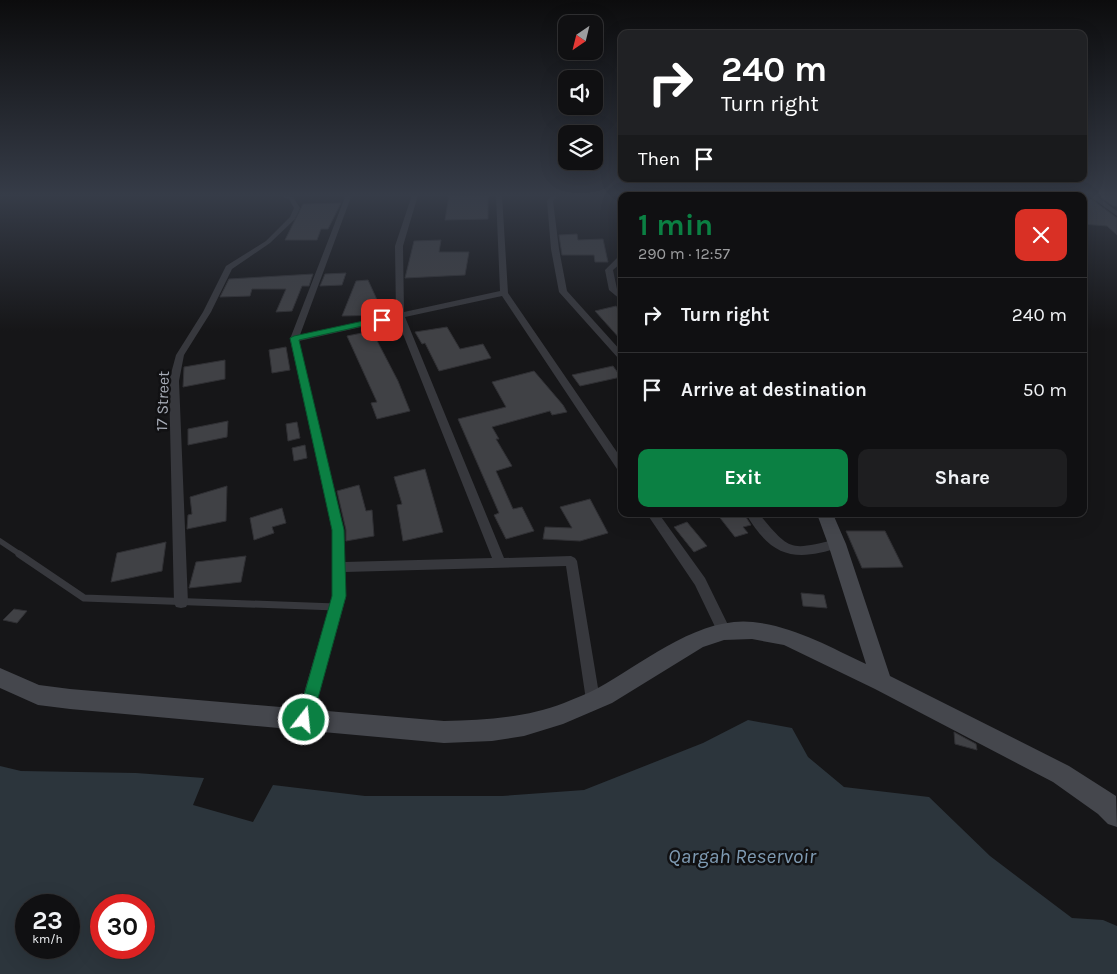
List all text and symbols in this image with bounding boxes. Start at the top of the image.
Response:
north arrow [558,15,602,60]
map controls [558,15,603,170]
text: 240 m [721,49,827,90]
icon: right [638,50,703,115]
button: sound [558,70,603,115]
text: Turn right [721,91,819,117]
button: layers [558,125,603,170]
icon: arrive [690,145,718,173]
text: Then [638,148,680,170]
text: 1 min [638,207,713,243]
button: close [1015,209,1067,261]
text: 290 m · 12:57 [638,244,730,263]
pin [361,299,403,341]
icon: right [638,301,666,329]
text: Turn right [681,304,770,326]
text: 240 m [1012,304,1067,326]
icon: arrive [368,306,396,334]
street label: 17 Street [152,370,173,432]
icon: arrive [638,376,666,404]
text: Arrive at destination [681,379,867,401]
text: 50 m [1023,379,1067,401]
button: Exit [638,449,848,507]
button: Share [858,449,1067,507]
position arrow [277,693,329,745]
water label: Qargah Reservoir [668,844,817,868]
speed limit sign: 30 [90,894,155,959]
text: 23 [32,906,63,935]
text: km/h [32,932,63,946]

